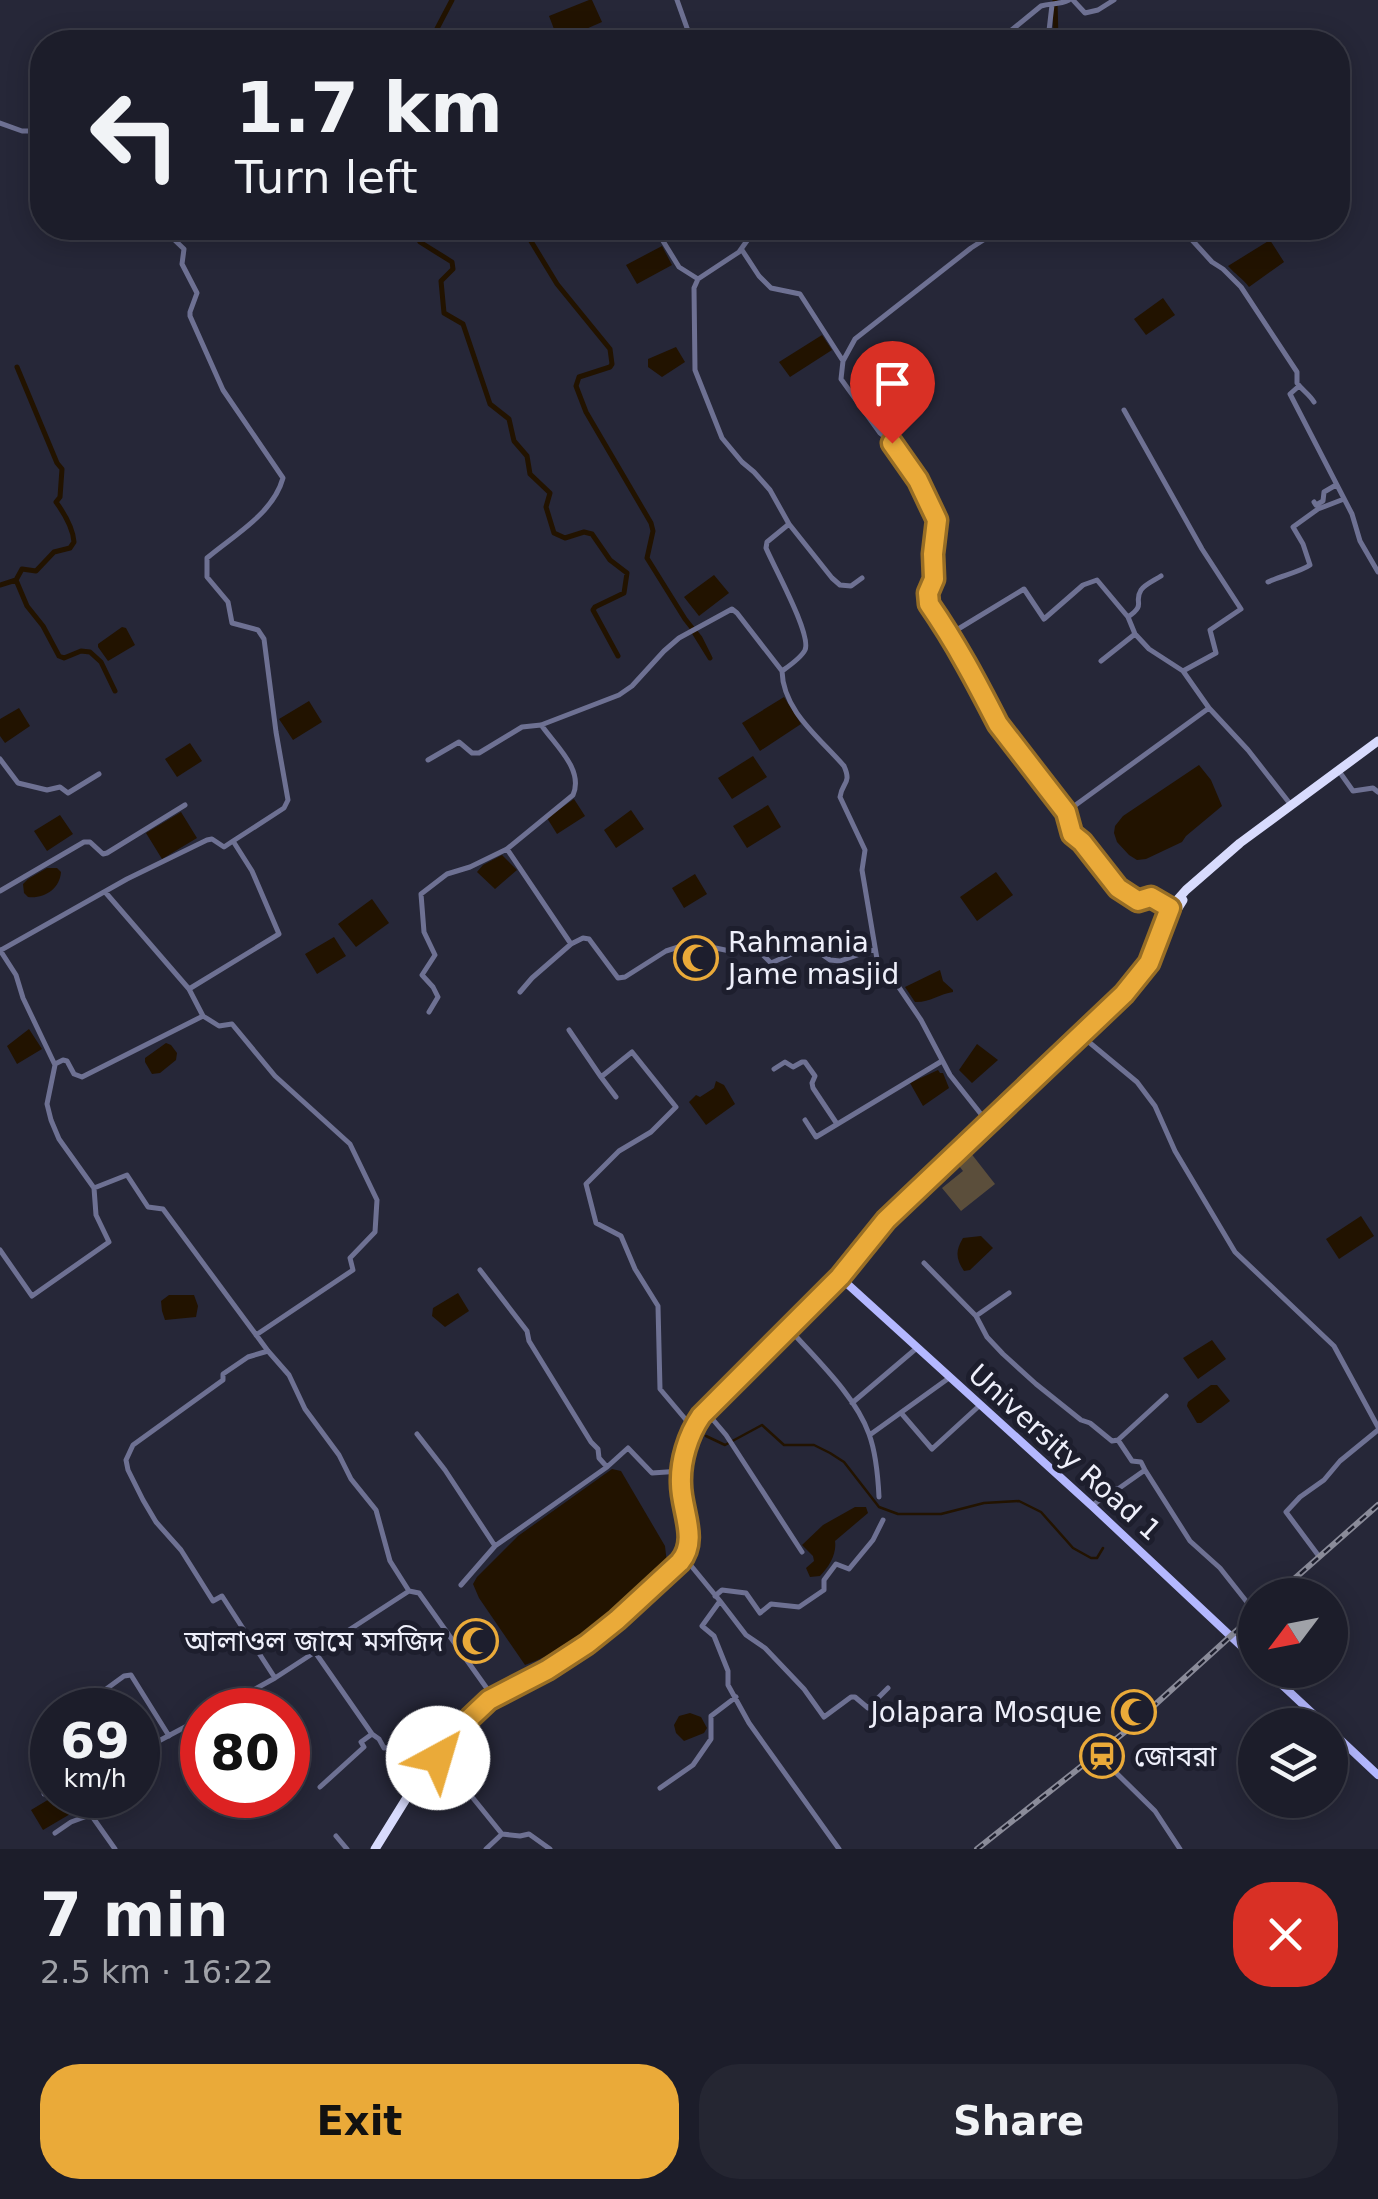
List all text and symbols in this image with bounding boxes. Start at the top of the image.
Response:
text: 1.7 km [235,67,503,149]
icon: left [70,70,200,200]
text: Turn left [235,151,418,204]
pin [850,341,935,444]
icon: arrive [865,356,920,411]
place label: Rahmania Jame masjid [726,926,899,991]
mosque icon: Rahmania Jame masjid [673,935,719,981]
street label: University Road 1 [962,1357,1168,1547]
north arrow [1238,1578,1348,1688]
map controls [1238,1578,1348,1818]
mosque icon: আলাওল জামে মসজিদ [453,1618,499,1664]
place label: আলাওল জামে মসজিদ [183,1625,445,1658]
speed limit sign: 80 [180,1688,310,1818]
mosque icon: Jolapara Mosque [1111,1689,1157,1735]
place label: Jolapara Mosque [869,1696,1102,1729]
position arrow [386,1706,490,1810]
button: layers [1238,1708,1348,1818]
text: 69 [60,1712,130,1770]
station icon: জোবরা [1079,1733,1125,1779]
place label: জোবরা [1134,1740,1217,1773]
text: km/h [63,1764,127,1793]
text: 7 min [40,1880,228,1950]
button: close [1233,1882,1338,1987]
text: 2.5 km · 16:22 [40,1953,274,1991]
button: Exit [40,2064,679,2179]
button: Share [699,2064,1338,2179]

